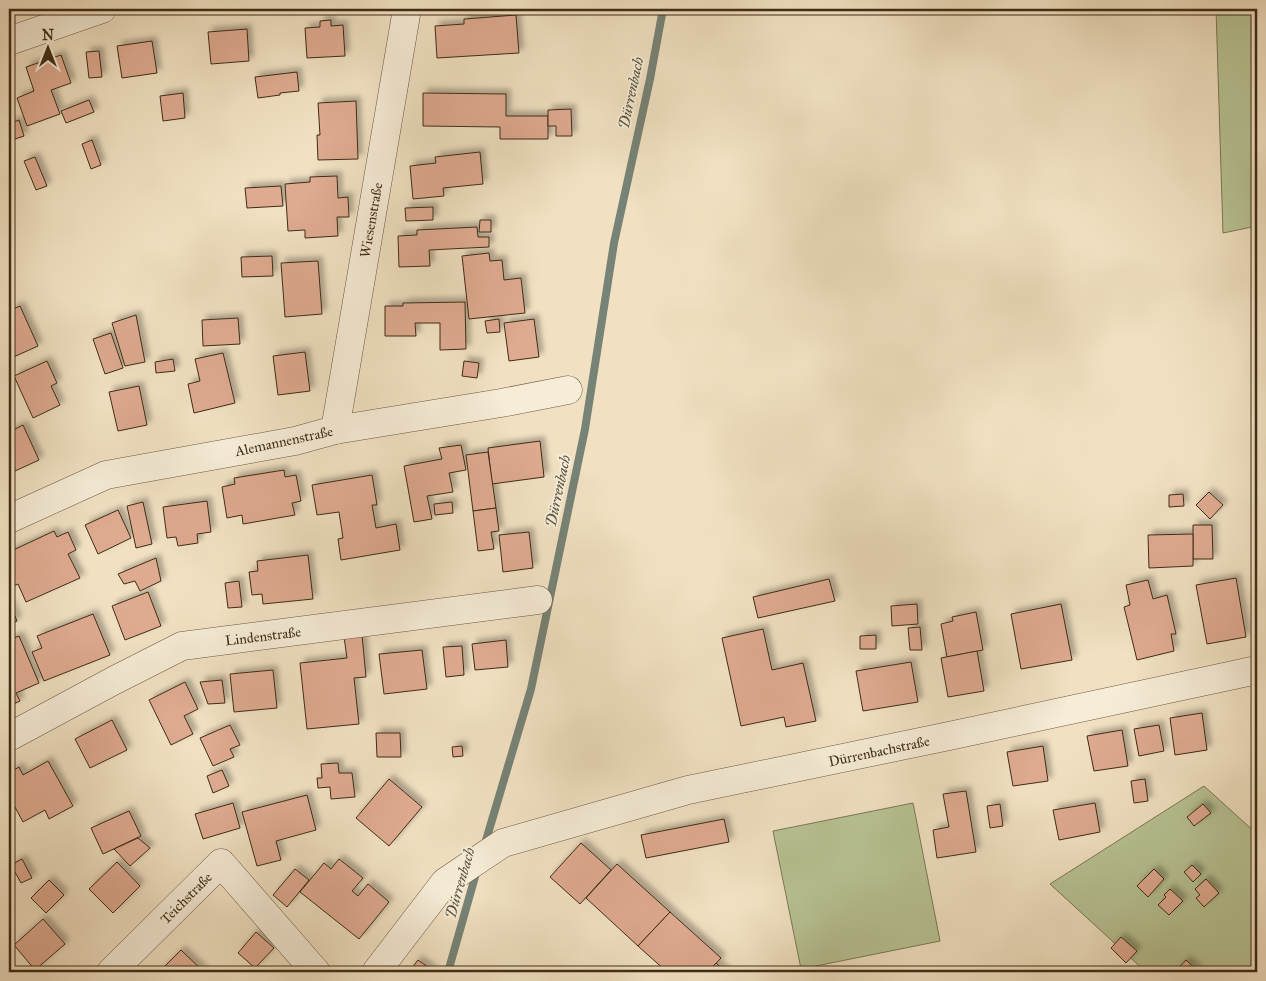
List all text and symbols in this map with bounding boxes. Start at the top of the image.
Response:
north arrow [22,22,72,72]
text: N [42,27,54,44]
water label: Dürrenbach [615,55,648,131]
street label: Wiesenstraße [357,181,386,259]
street label: Alemannenstraße [233,423,335,460]
water label: Dürrenbach [542,453,575,529]
street label: Lindenstraße [224,623,302,650]
street label: Dürrenbachstraße [827,732,931,771]
water label: Dürrenbach [441,845,479,921]
street label: Teichstraße [157,869,216,928]

